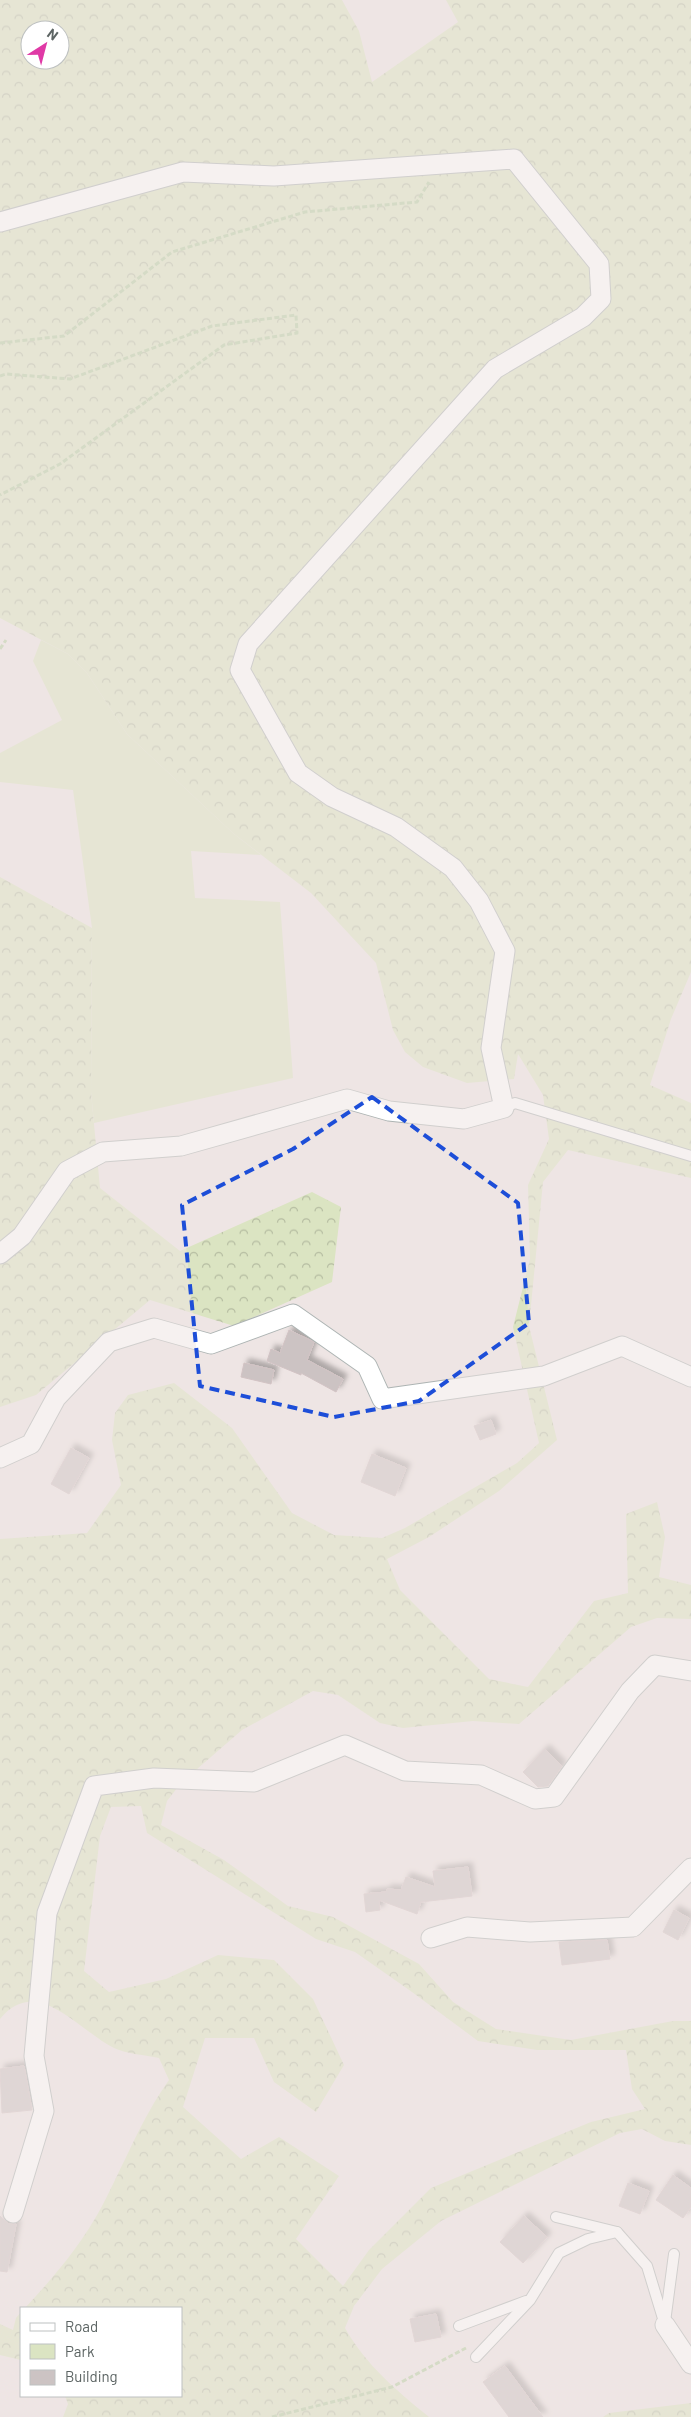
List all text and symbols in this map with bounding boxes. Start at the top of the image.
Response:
north arrow [20,20,70,70]
text: N [44,24,62,44]
legend [20,2307,182,2397]
text: Road [65,2317,98,2335]
text: Park [65,2342,95,2360]
text: Building [65,2367,118,2385]

